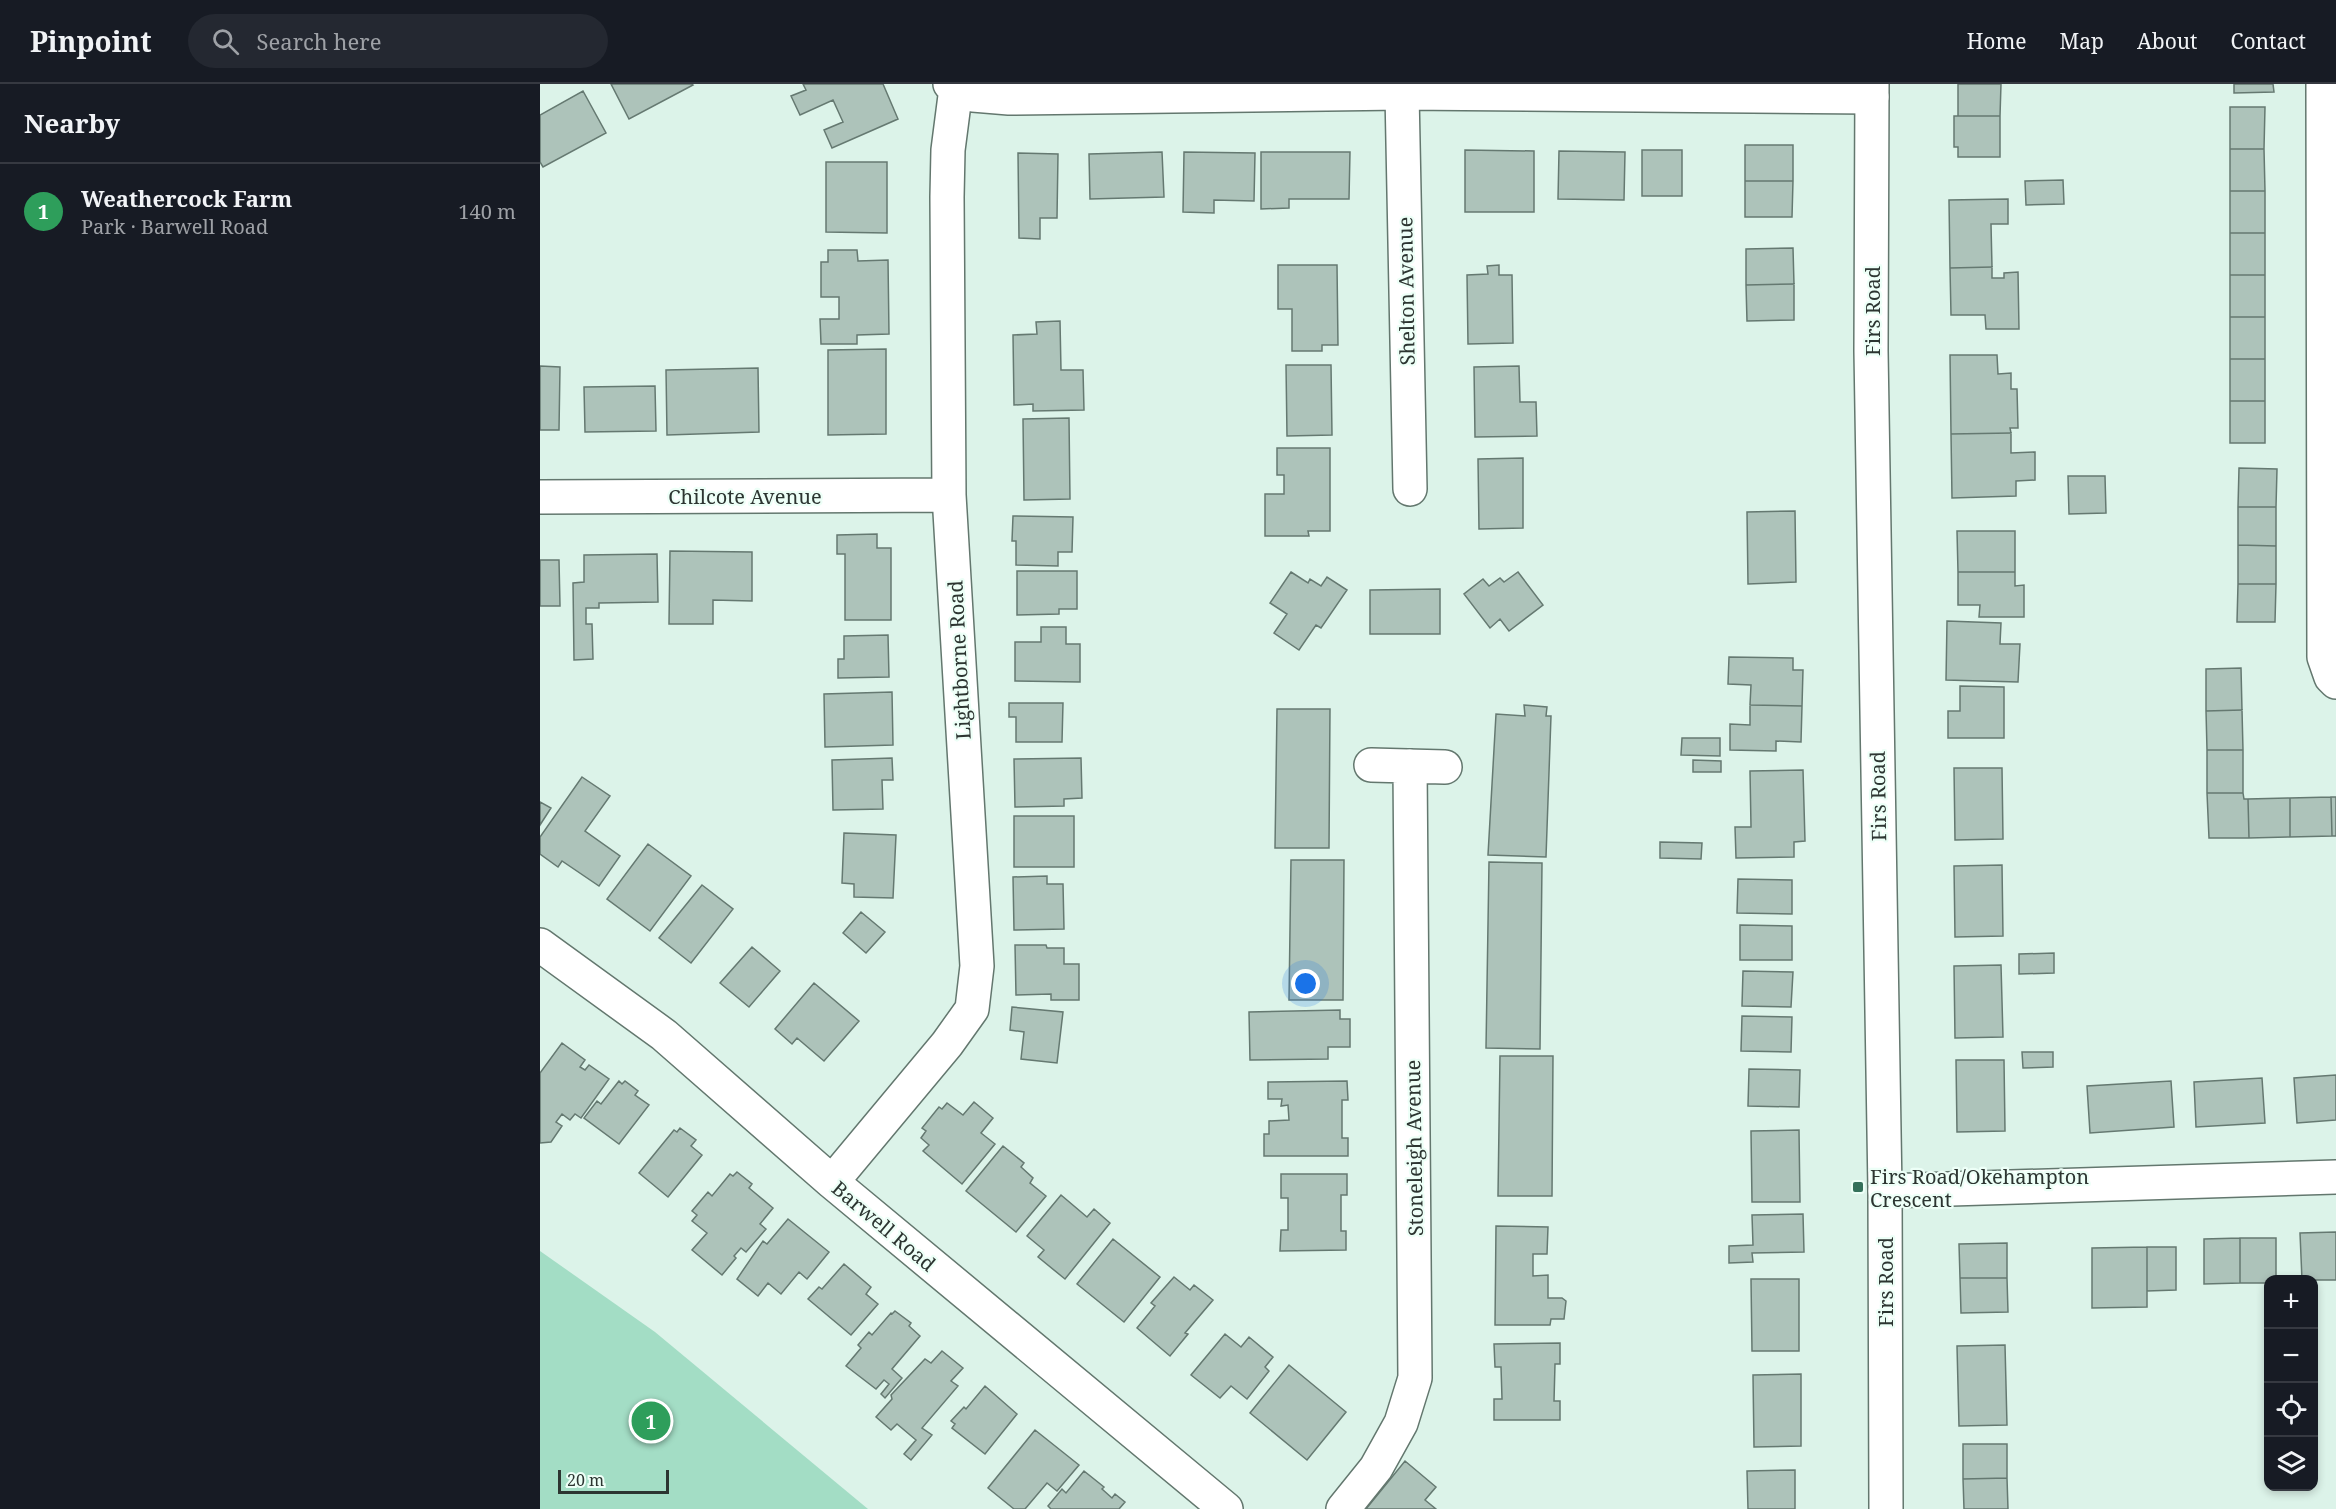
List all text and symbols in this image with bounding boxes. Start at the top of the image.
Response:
search box [188,14,608,68]
text: Pinpoint [30,22,152,60]
icon: search [209,25,242,58]
text: Search here [257,26,381,56]
text: Home [1967,27,2027,55]
text: Map [2060,27,2104,55]
text: About [2137,27,2198,55]
text: Contact [2231,27,2306,55]
text: Nearby [24,105,120,141]
text: Weathercock Farm [81,183,292,213]
text: 1 [38,198,49,225]
text: 140 m [458,198,516,225]
text: Park · Barwell Road [81,213,268,240]
street label: Shelton Avenue [1391,216,1421,366]
street label: Firs Road [1859,266,1886,356]
street label: Chilcote Avenue [668,483,822,510]
street label: Lightborne Road [941,580,977,740]
street label: Firs Road [1864,751,1892,841]
your location [1291,969,1320,998]
street label: Stoneleigh Avenue [1399,1060,1429,1236]
place label: Firs Road/Okehampton Crescent [1870,1163,2089,1213]
street label: Barwell Road [826,1175,942,1277]
marker: Firs Road/Okehampton Crescent [1851,1180,1865,1194]
street label: Firs Road [1872,1237,1899,1327]
map controls [2264,1275,2318,1491]
button: + [2264,1275,2318,1329]
button: − [2264,1329,2318,1383]
button: locate [2264,1383,2318,1437]
pin: 1 [632,1398,670,1444]
button: layers [2264,1437,2318,1491]
scale bar [558,1467,669,1494]
text: 20 m [567,1469,604,1491]

